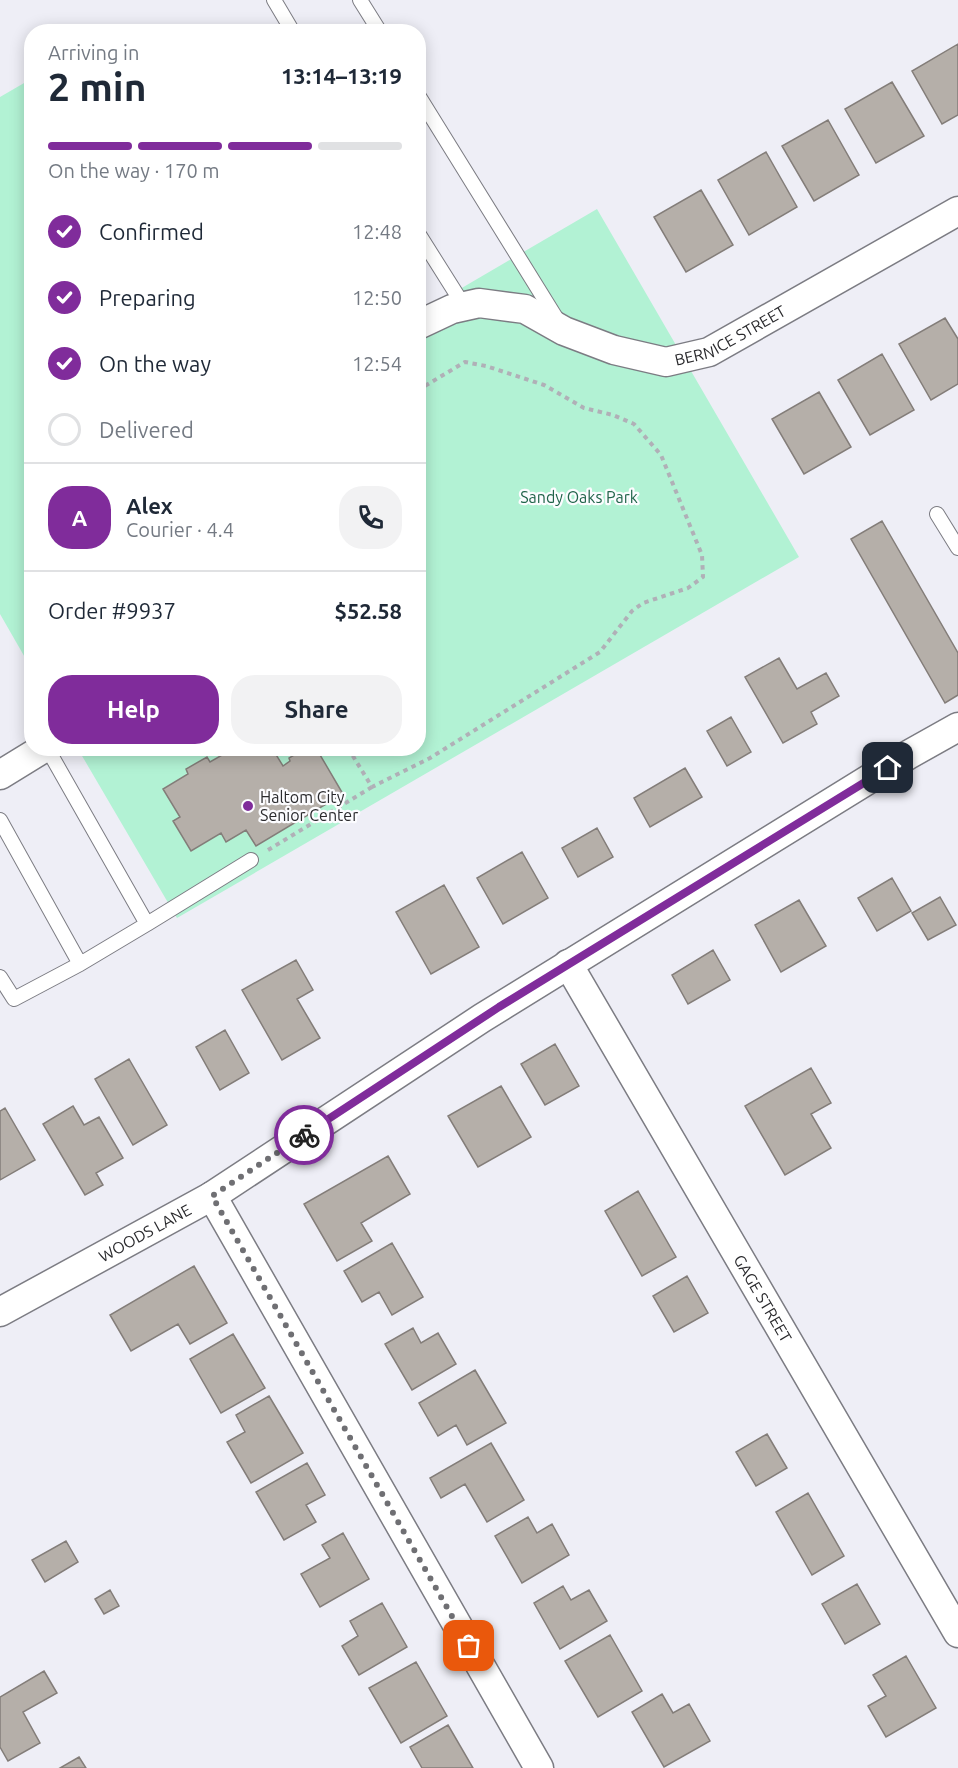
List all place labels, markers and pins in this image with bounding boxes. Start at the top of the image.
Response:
pin [862,742,913,793]
place label: Haltom City Senior Center [260,788,358,824]
marker: Haltom City Senior Center [241,799,255,813]
pin [443,1620,494,1671]

